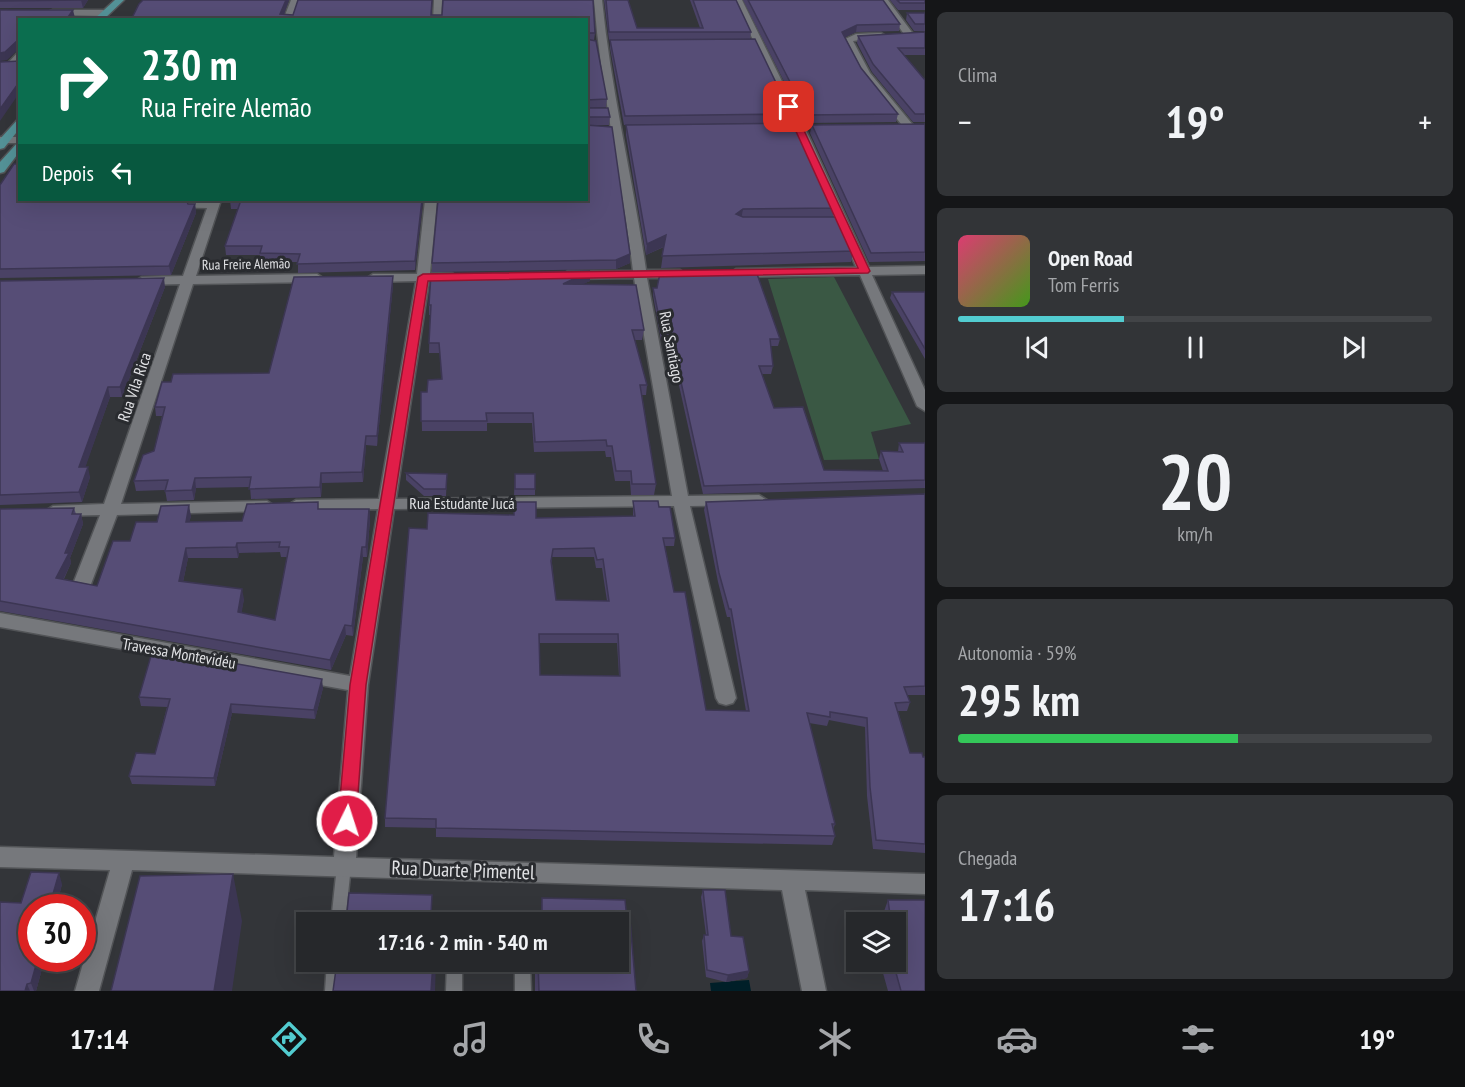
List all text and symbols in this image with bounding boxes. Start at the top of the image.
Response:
text: 230 m [141,37,238,92]
icon: right [42,42,120,120]
text: Clima [958,62,997,88]
pin [763,81,814,132]
text: Rua Freire Alemão [141,90,312,124]
icon: arrive [772,90,805,123]
text: 19° [1165,92,1225,150]
text: − [958,100,972,143]
text: + [1418,100,1432,143]
icon: left [106,156,139,189]
text: Depois [42,159,94,187]
text: Open Road [1048,244,1133,272]
street label: Rua Freire Alemão [202,254,290,274]
text: Tom Ferris [1048,272,1119,298]
street label: Rua Santiago [655,309,689,385]
icon: previous [1021,331,1054,364]
icon: pause [1179,331,1212,364]
icon: next [1337,331,1370,364]
street label: Rua Vila Rica [113,350,155,424]
text: 20 [1158,431,1232,532]
street label: Rua Estudante Jucá [409,493,515,513]
text: km/h [1177,521,1213,547]
street label: Travessa Montevidéu [121,633,237,673]
text: Autonomia · 59% [958,640,1076,666]
text: 295 km [958,670,1080,728]
position arrow [315,789,379,853]
text: Chegada [958,845,1017,871]
street label: Rua Duarte Pimentel [391,855,535,886]
text: 17:16 [958,875,1055,933]
speed limit sign: 30 [18,894,96,972]
map controls [846,912,906,972]
button: layers [846,912,906,972]
text: 17:16 · 2 min · 540 m [377,928,548,956]
icon: directions [268,1018,310,1060]
icon: music [450,1018,492,1060]
icon: phone [632,1018,674,1060]
icon: climate [814,1018,856,1060]
icon: car [996,1018,1038,1060]
icon: filters [1177,1018,1219,1060]
text: 17:14 [70,1022,128,1056]
text: 19° [1359,1022,1395,1056]

